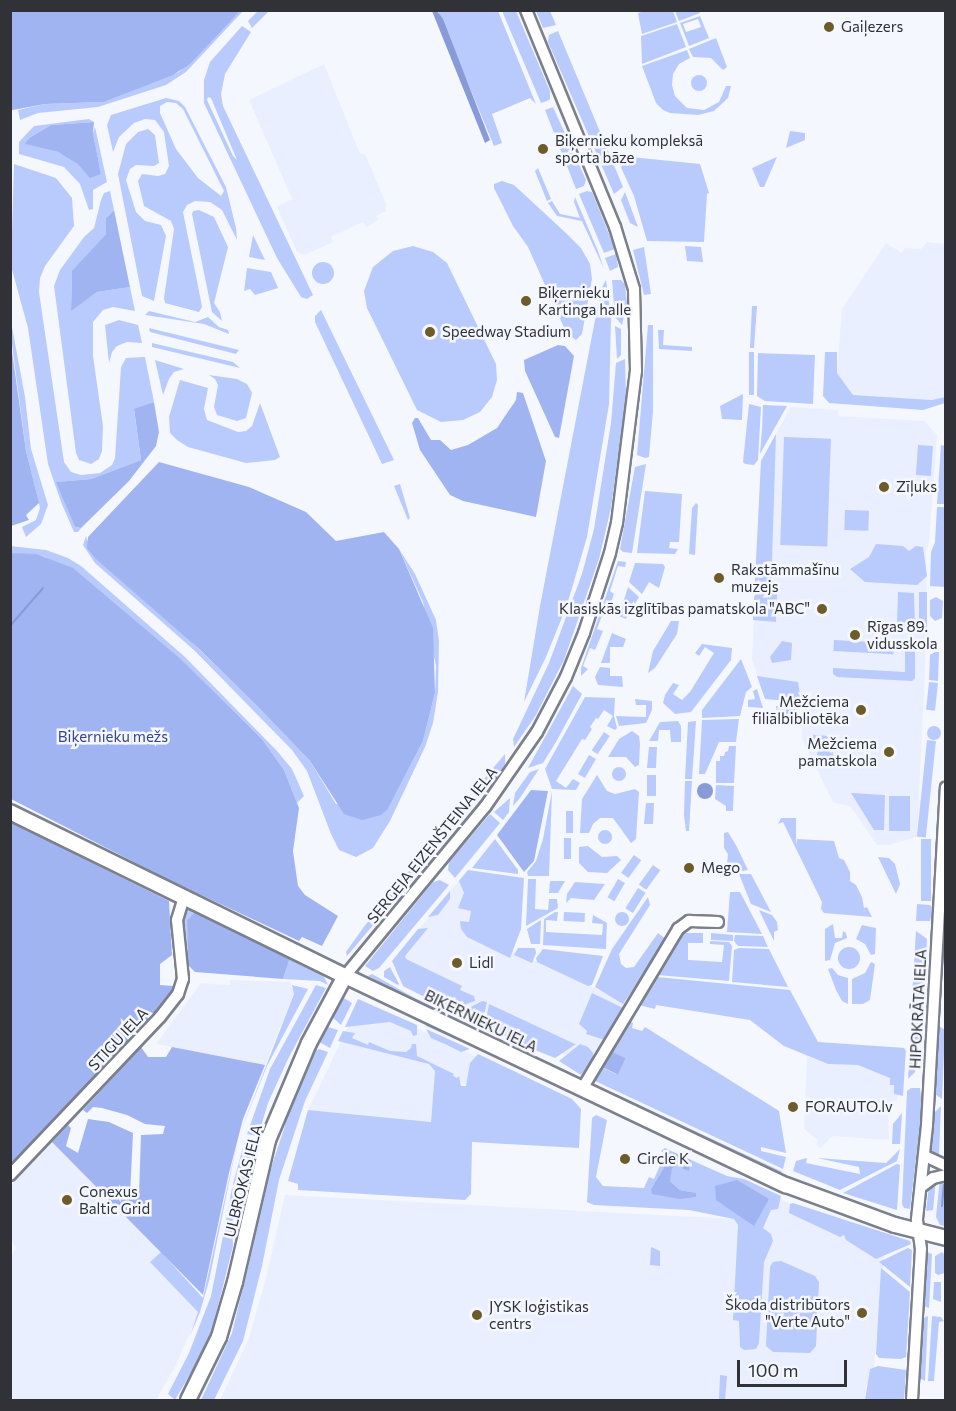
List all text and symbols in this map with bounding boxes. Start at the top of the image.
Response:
place label: Gaiļezers [841,18,903,36]
marker: Gaiļezers [822,20,836,34]
place label: Biķernieku kompleksā sporta bāze [555,131,703,166]
marker: Biķernieku kompleksā sporta bāze [536,142,550,156]
place label: Biķernieku Kartinga halle [538,283,631,318]
marker: Biķernieku Kartinga halle [519,294,533,308]
place label: Speedway Stadium [442,323,571,341]
marker: Speedway Stadium [423,325,437,339]
place label: Zīļuks [896,478,937,496]
marker: Zīļuks [877,480,891,494]
place label: Rakstāmmašīnu muzejs [731,560,839,595]
marker: Rakstāmmašīnu muzejs [712,571,726,585]
place label: Klasiskās izglītības pamatskola "ABC" [559,600,810,618]
marker: Klasiskās izglītības pamatskola "ABC" [815,602,829,616]
place label: Rīgas 89. vidusskola [867,617,938,652]
marker: Rīgas 89. vidusskola [848,628,862,642]
place label: Mežciema filiālbibliotēka [752,692,849,727]
marker: Mežciema filiālbibliotēka [854,703,868,717]
park label: Biķernieku mežs [58,728,168,746]
place label: Mežciema pamatskola [798,734,877,769]
marker: Mežciema pamatskola [882,745,896,759]
street label: SERGEJA EIZENŠTEINA IELA [363,763,501,927]
place label: Mego [701,859,740,877]
marker: Mego [682,861,696,875]
street label: HIPOKRĀTA IELA [906,949,930,1069]
place label: Lidl [469,954,494,972]
marker: Lidl [450,956,464,970]
street label: BIĶERNIEKU IELA [422,986,540,1056]
street label: STIGU IELA [84,1004,152,1074]
place label: FORAUTO.lv [805,1098,893,1116]
marker: FORAUTO.lv [786,1100,800,1114]
street label: ULBROKAS IELA [220,1123,266,1239]
place label: Circle K [637,1150,689,1168]
marker: Circle K [618,1152,632,1166]
place label: Conexus Baltic Grid [79,1182,150,1217]
marker: Conexus Baltic Grid [60,1193,74,1207]
place label: Škoda distribūtors "Verte Auto" [725,1295,850,1330]
place label: JYSK loģistikas centrs [489,1297,589,1332]
marker: Škoda distribūtors "Verte Auto" [855,1306,869,1320]
marker: JYSK loģistikas centrs [470,1308,484,1322]
scale bar [740,1348,850,1386]
text: 100 m [748,1359,798,1381]

